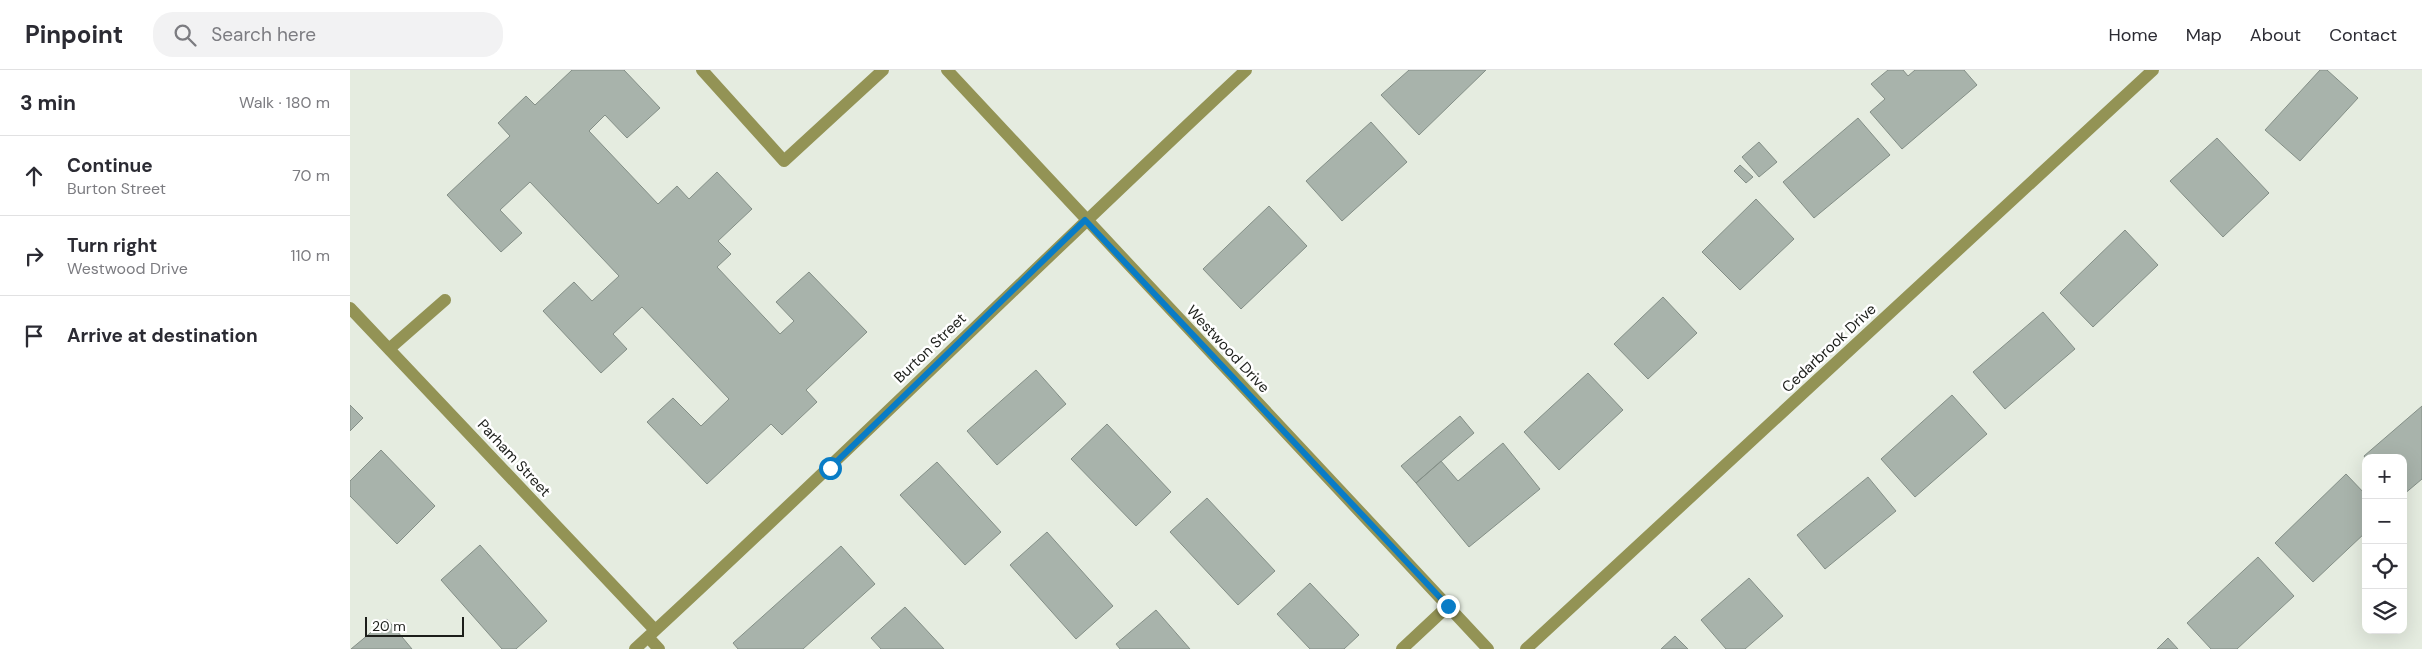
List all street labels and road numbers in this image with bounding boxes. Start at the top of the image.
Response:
street label: Cedarbrook Drive [1778,299,1880,397]
street label: Westwood Drive [1182,301,1274,397]
street label: Burton Street [890,308,970,387]
street label: Parham Street [473,415,555,501]

